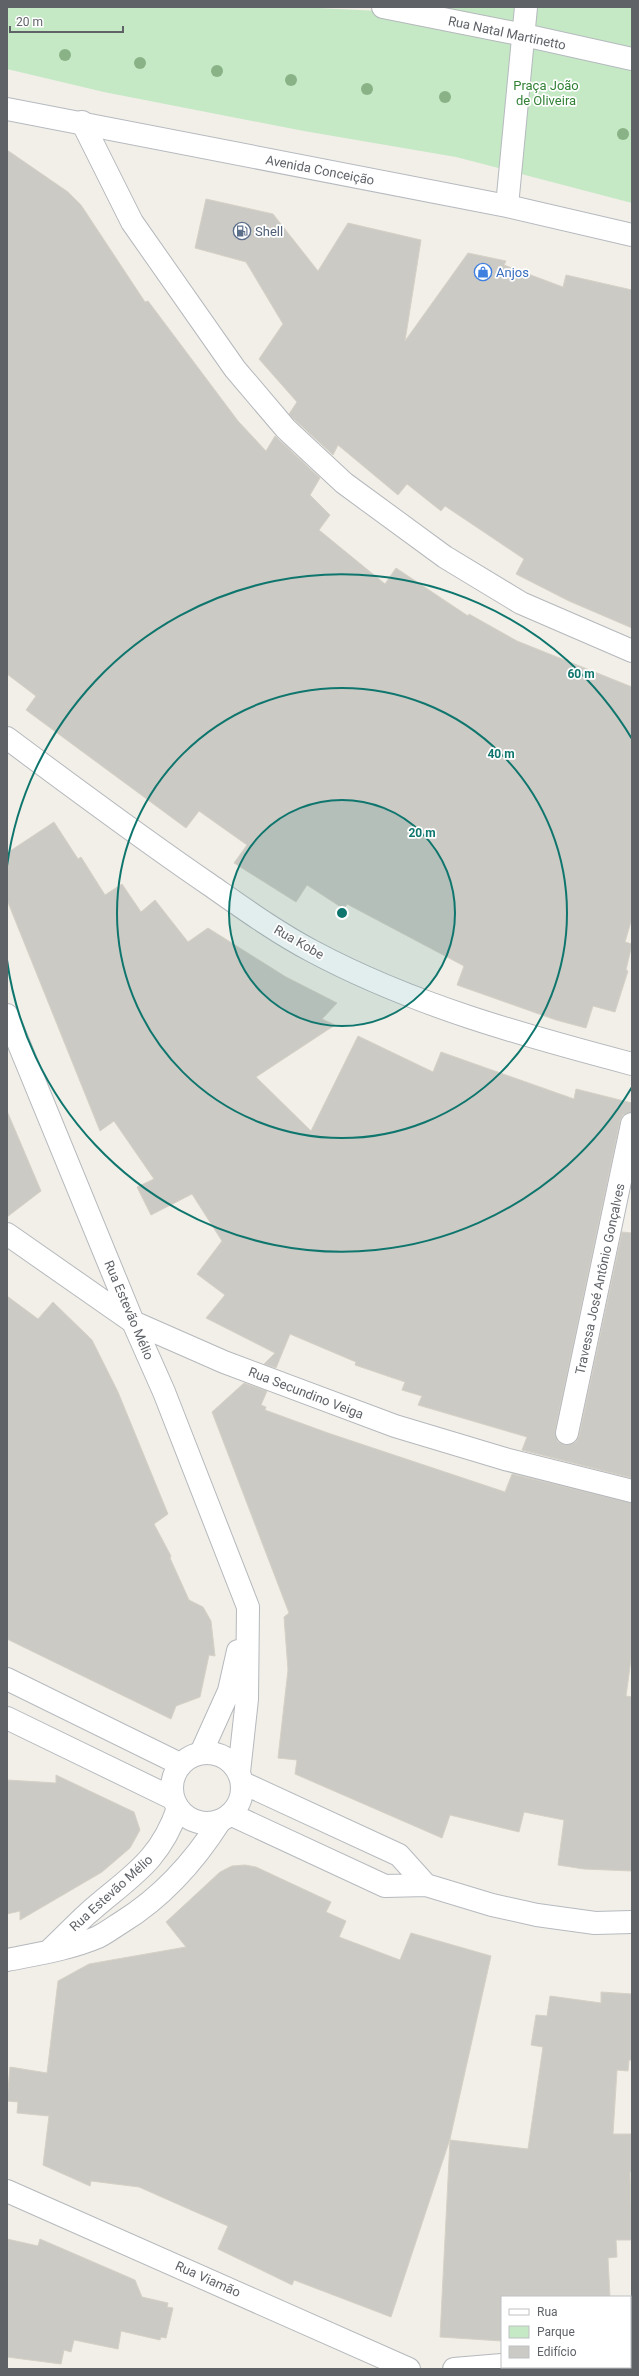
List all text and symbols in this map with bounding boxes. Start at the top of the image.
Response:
scale bar [10,8,123,34]
street label: Rua Natal Martinetto [447,13,567,53]
text: 20 m [16,15,43,29]
park label: Praça João de Oliveira [513,78,579,108]
street label: Avenida Conceição [264,152,376,188]
fuel station icon: Shell [232,221,252,241]
place label: Shell [255,224,283,239]
shop icon: Anjos [473,262,493,282]
place label: Anjos [496,265,529,280]
text: 60 m [567,667,595,681]
text: 40 m [487,747,515,761]
text: 20 m [408,826,436,840]
centre of rings [335,906,349,920]
street label: Rua Kobe [271,922,327,962]
street label: Travessa José Antônio Gonçalves [572,1182,628,1376]
street label: Rua Estevão Mélio [101,1258,157,1362]
street label: Rua Secundino Veiga [246,1364,366,1422]
street label: Rua Estevão Mélio [66,1852,156,1934]
street label: Rua Viamão [173,2258,243,2300]
legend [501,2296,631,2368]
text: Rua [537,2305,558,2319]
text: Parque [537,2325,575,2339]
text: Edifício [537,2345,577,2359]

